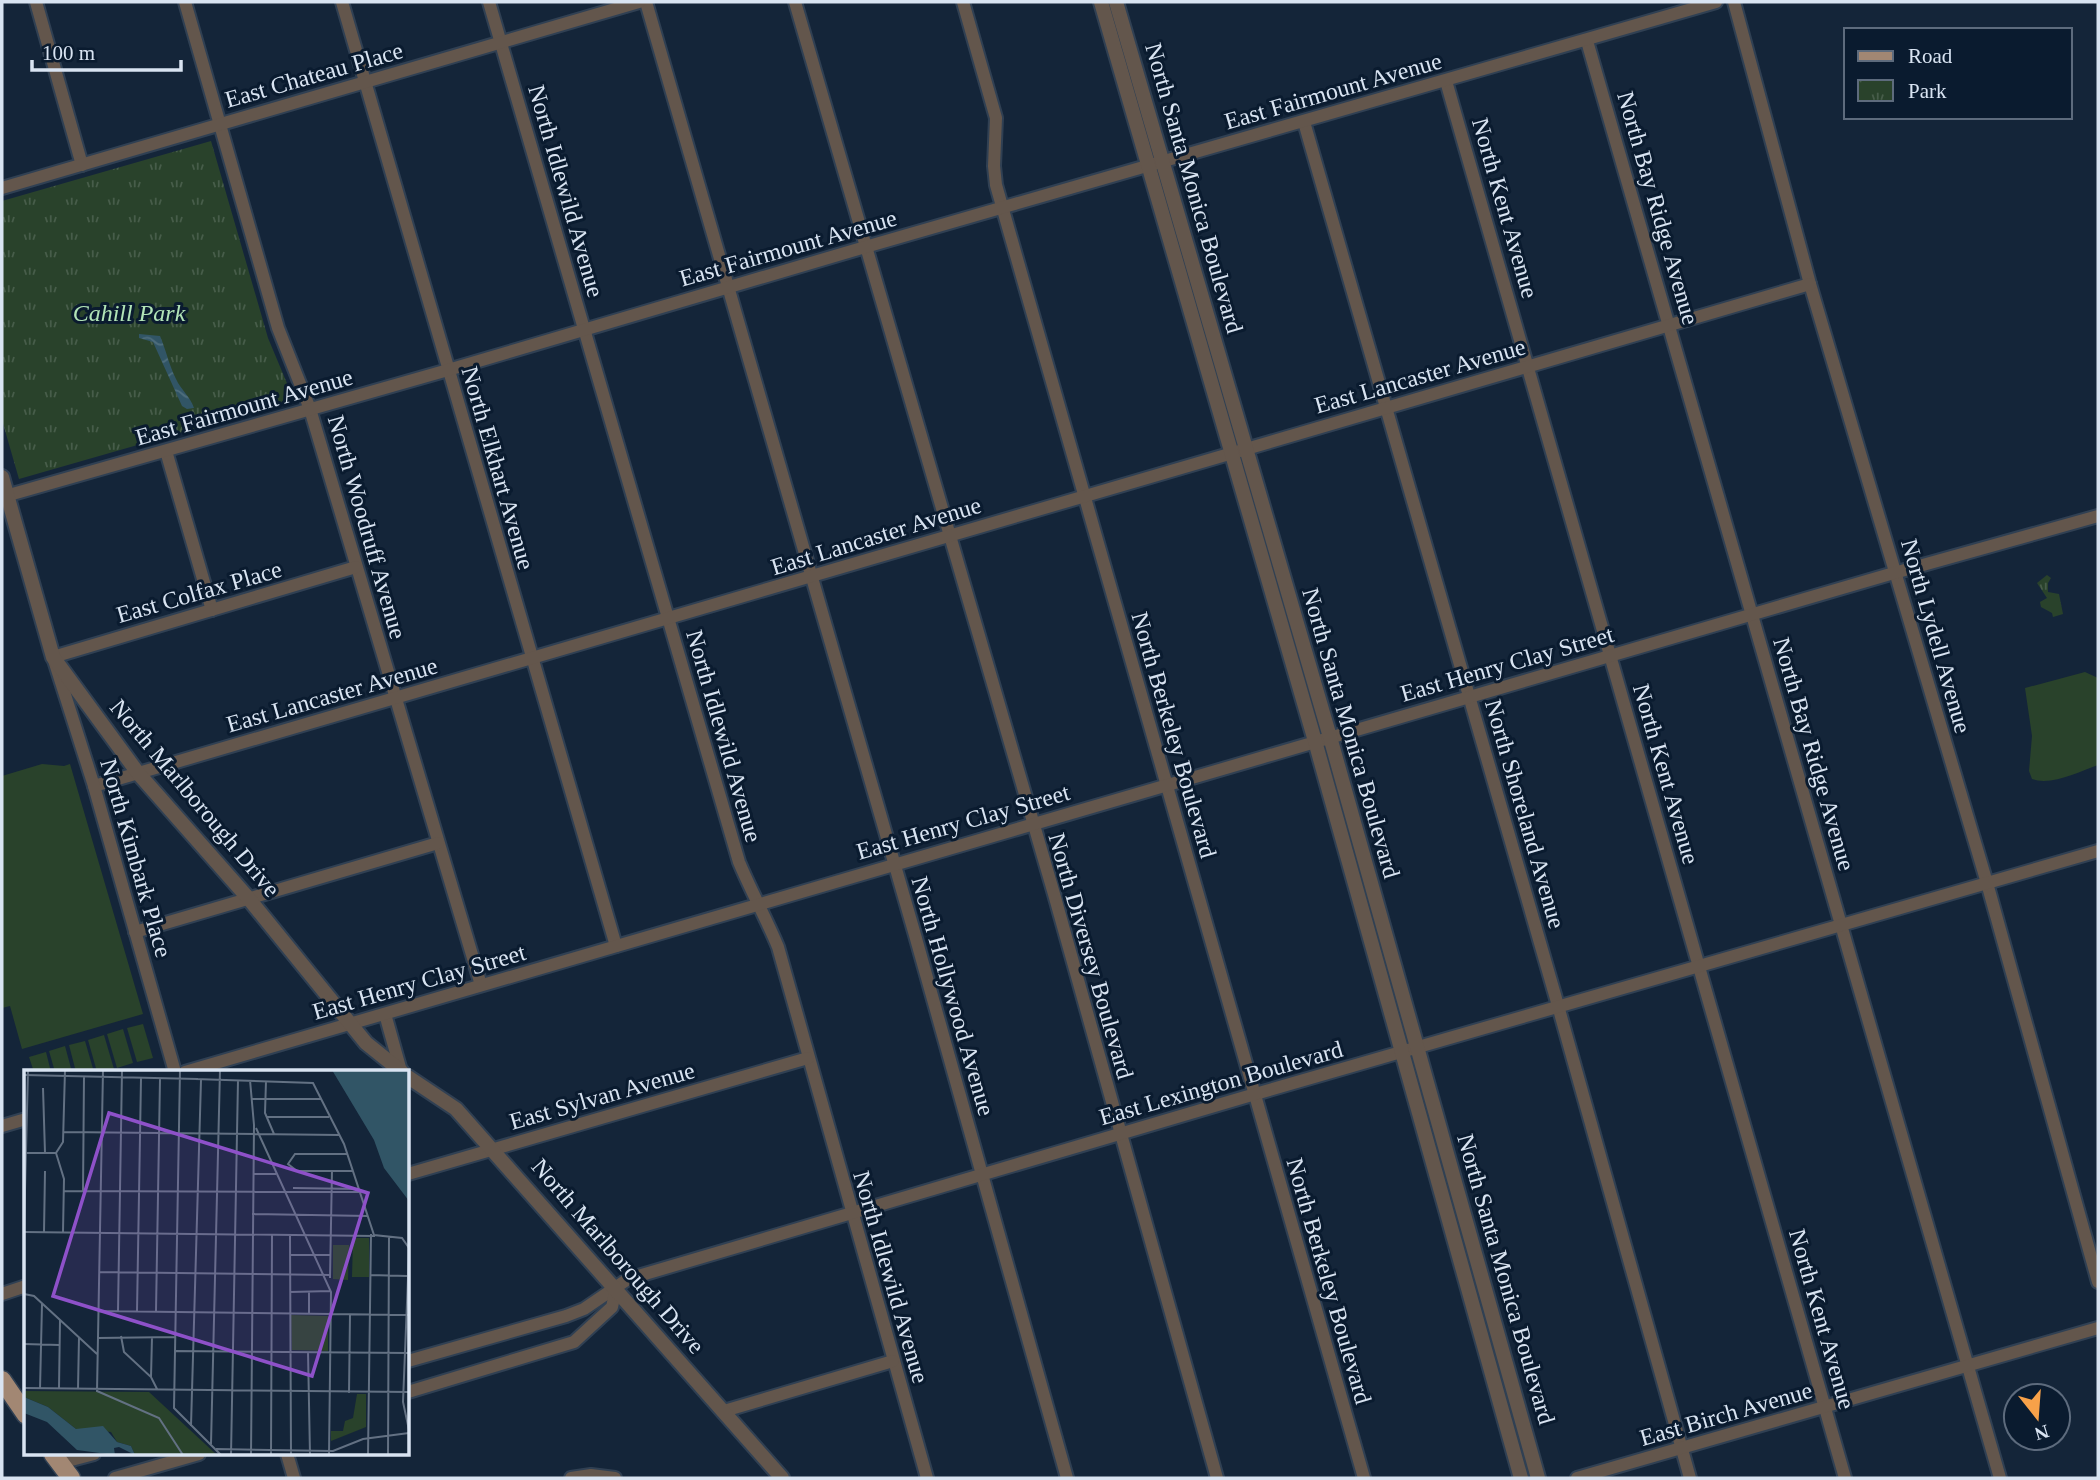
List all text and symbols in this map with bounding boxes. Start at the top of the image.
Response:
scale bar [32,28,180,72]
legend [1844,28,2072,119]
street label: East Chateau Place [222,37,406,113]
street label: North Santa Monica Boulevard [1140,40,1248,336]
text: 100 m [42,41,95,65]
text: Road [1908,44,1953,68]
street label: East Fairmount Avenue [1221,48,1445,134]
text: Park [1908,79,1947,103]
street label: North Idlewild Avenue [523,82,609,300]
street label: North Bay Ridge Avenue [1612,88,1704,328]
street label: North Kent Avenue [1467,115,1543,301]
street label: East Fairmount Avenue [676,205,900,291]
park label: Cahill Park [73,300,186,326]
street label: East Lancaster Avenue [1312,333,1528,419]
street label: North Elkhart Avenue [457,363,539,573]
street label: East Fairmount Avenue [132,364,356,450]
street label: North Woodruff Avenue [323,412,411,642]
street label: East Lancaster Avenue [768,492,984,580]
street label: North Lydell Avenue [1896,536,1976,736]
street label: East Colfax Place [113,556,285,628]
street label: North Santa Monica Boulevard [1297,585,1405,881]
street label: North Berkeley Boulevard [1126,609,1222,861]
street label: East Henry Clay Street [1397,621,1617,707]
street label: North Idlewild Avenue [681,627,767,845]
street label: North Bay Ridge Avenue [1768,634,1860,874]
street label: East Lancaster Avenue [224,652,440,738]
street label: North Kent Avenue [1628,681,1704,867]
street label: North Marlborough Drive [105,694,285,902]
street label: North Shoreland Avenue [1480,697,1570,931]
street label: North Kimbark Place [95,756,177,960]
street label: East Henry Clay Street [853,779,1073,865]
street label: North Diversey Boulevard [1043,830,1139,1082]
street label: North Hollywood Avenue [906,873,1000,1119]
street label: East Henry Clay Street [309,939,529,1025]
street label: East Lexington Boulevard [1096,1036,1346,1130]
street label: East Sylvan Avenue [506,1057,698,1135]
inset map [24,1070,410,1456]
street label: North Santa Monica Boulevard [1452,1131,1560,1427]
street label: North Marlborough Drive [526,1153,710,1359]
street label: North Berkeley Boulevard [1281,1155,1377,1407]
street label: North Idlewild Avenue [848,1168,934,1386]
street label: North Kent Avenue [1784,1226,1860,1412]
street label: East Birch Avenue [1637,1377,1815,1451]
north arrow [2002,1382,2072,1452]
text: N [2032,1421,2051,1445]

